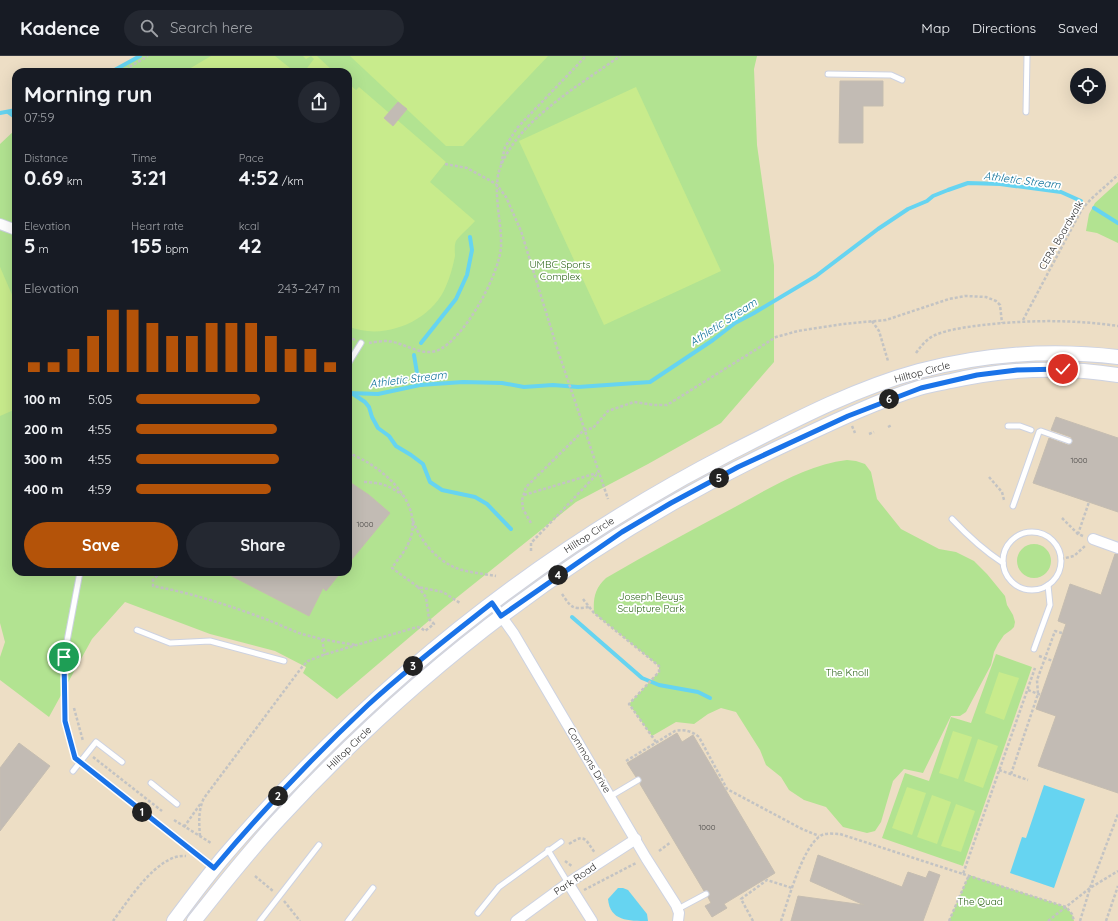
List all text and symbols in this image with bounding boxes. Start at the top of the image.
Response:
search box [124,10,404,46]
text: Kadence [20,16,100,40]
icon: search [138,17,160,39]
text: Search here [170,18,253,37]
text: Map [921,19,950,37]
text: Directions [972,19,1036,37]
text: Saved [1058,19,1098,37]
map controls [1070,68,1106,104]
button: locate [1070,68,1106,104]
text: Morning run [24,80,152,108]
button: share [298,81,340,123]
text: 07:59 [24,109,54,125]
text: Distance [24,151,68,165]
text: Time [131,151,157,165]
text: Pace [239,151,264,165]
text: 0.69 [24,165,64,190]
text: 3:21 [131,165,167,190]
text: 4:52 [239,165,279,190]
water label: Athletic Stream [983,168,1062,192]
text: km [64,174,83,188]
text: /km [279,174,303,188]
street label: CERA Boardwalk [1036,198,1086,272]
text: Elevation [24,219,70,233]
text: Heart rate [131,219,184,233]
text: kcal [239,219,259,233]
text: 5 [24,233,36,258]
text: 155 [131,233,162,258]
text: 42 [239,233,262,258]
text: m [36,242,49,256]
text: bpm [162,242,189,256]
park label: UMBC Sports Complex [529,258,591,283]
text: Elevation [24,280,79,296]
text: 243–247 m [277,280,340,296]
water label: Athletic Stream [687,295,760,349]
pin [1046,352,1080,386]
street label: Hilltop Circle [893,358,952,386]
icon: check [1052,358,1074,380]
water label: Athletic Stream [369,367,448,391]
pin: 6 [879,389,899,409]
text: 100 m [24,391,61,407]
text: 5:05 [88,391,112,407]
text: 6 [886,392,892,406]
text: 200 m [24,421,63,437]
text: 4:55 [88,421,111,437]
text: 300 m [24,451,63,467]
text: 4:55 [88,451,111,467]
house number: 1000 [1070,455,1088,465]
pin: 5 [709,468,729,488]
text: 5 [716,471,722,485]
text: 400 m [24,481,63,497]
text: 4:59 [88,481,112,497]
street label: Hilltop Circle [561,514,617,556]
house number: 1000 [356,519,374,529]
button: Save [24,522,178,568]
button: Share [186,522,340,568]
pin: 4 [548,565,568,585]
text: 4 [555,568,561,582]
park label: Joseph Beuys Sculpture Park [617,590,685,615]
pin [47,640,81,674]
icon: arrive [53,646,75,668]
pin: 3 [403,656,423,676]
text: 3 [410,659,416,673]
park label: The Knoll [825,666,869,679]
street label: Hilltop Circle [324,723,374,773]
street label: Commons Drive [564,725,614,795]
pin: 2 [268,786,288,806]
text: 2 [275,789,281,803]
pin: 1 [132,802,152,822]
text: 1 [140,805,144,819]
house number: 1000 [698,822,716,832]
street label: Park Road [551,860,599,898]
park label: The Quad [957,895,1003,908]

